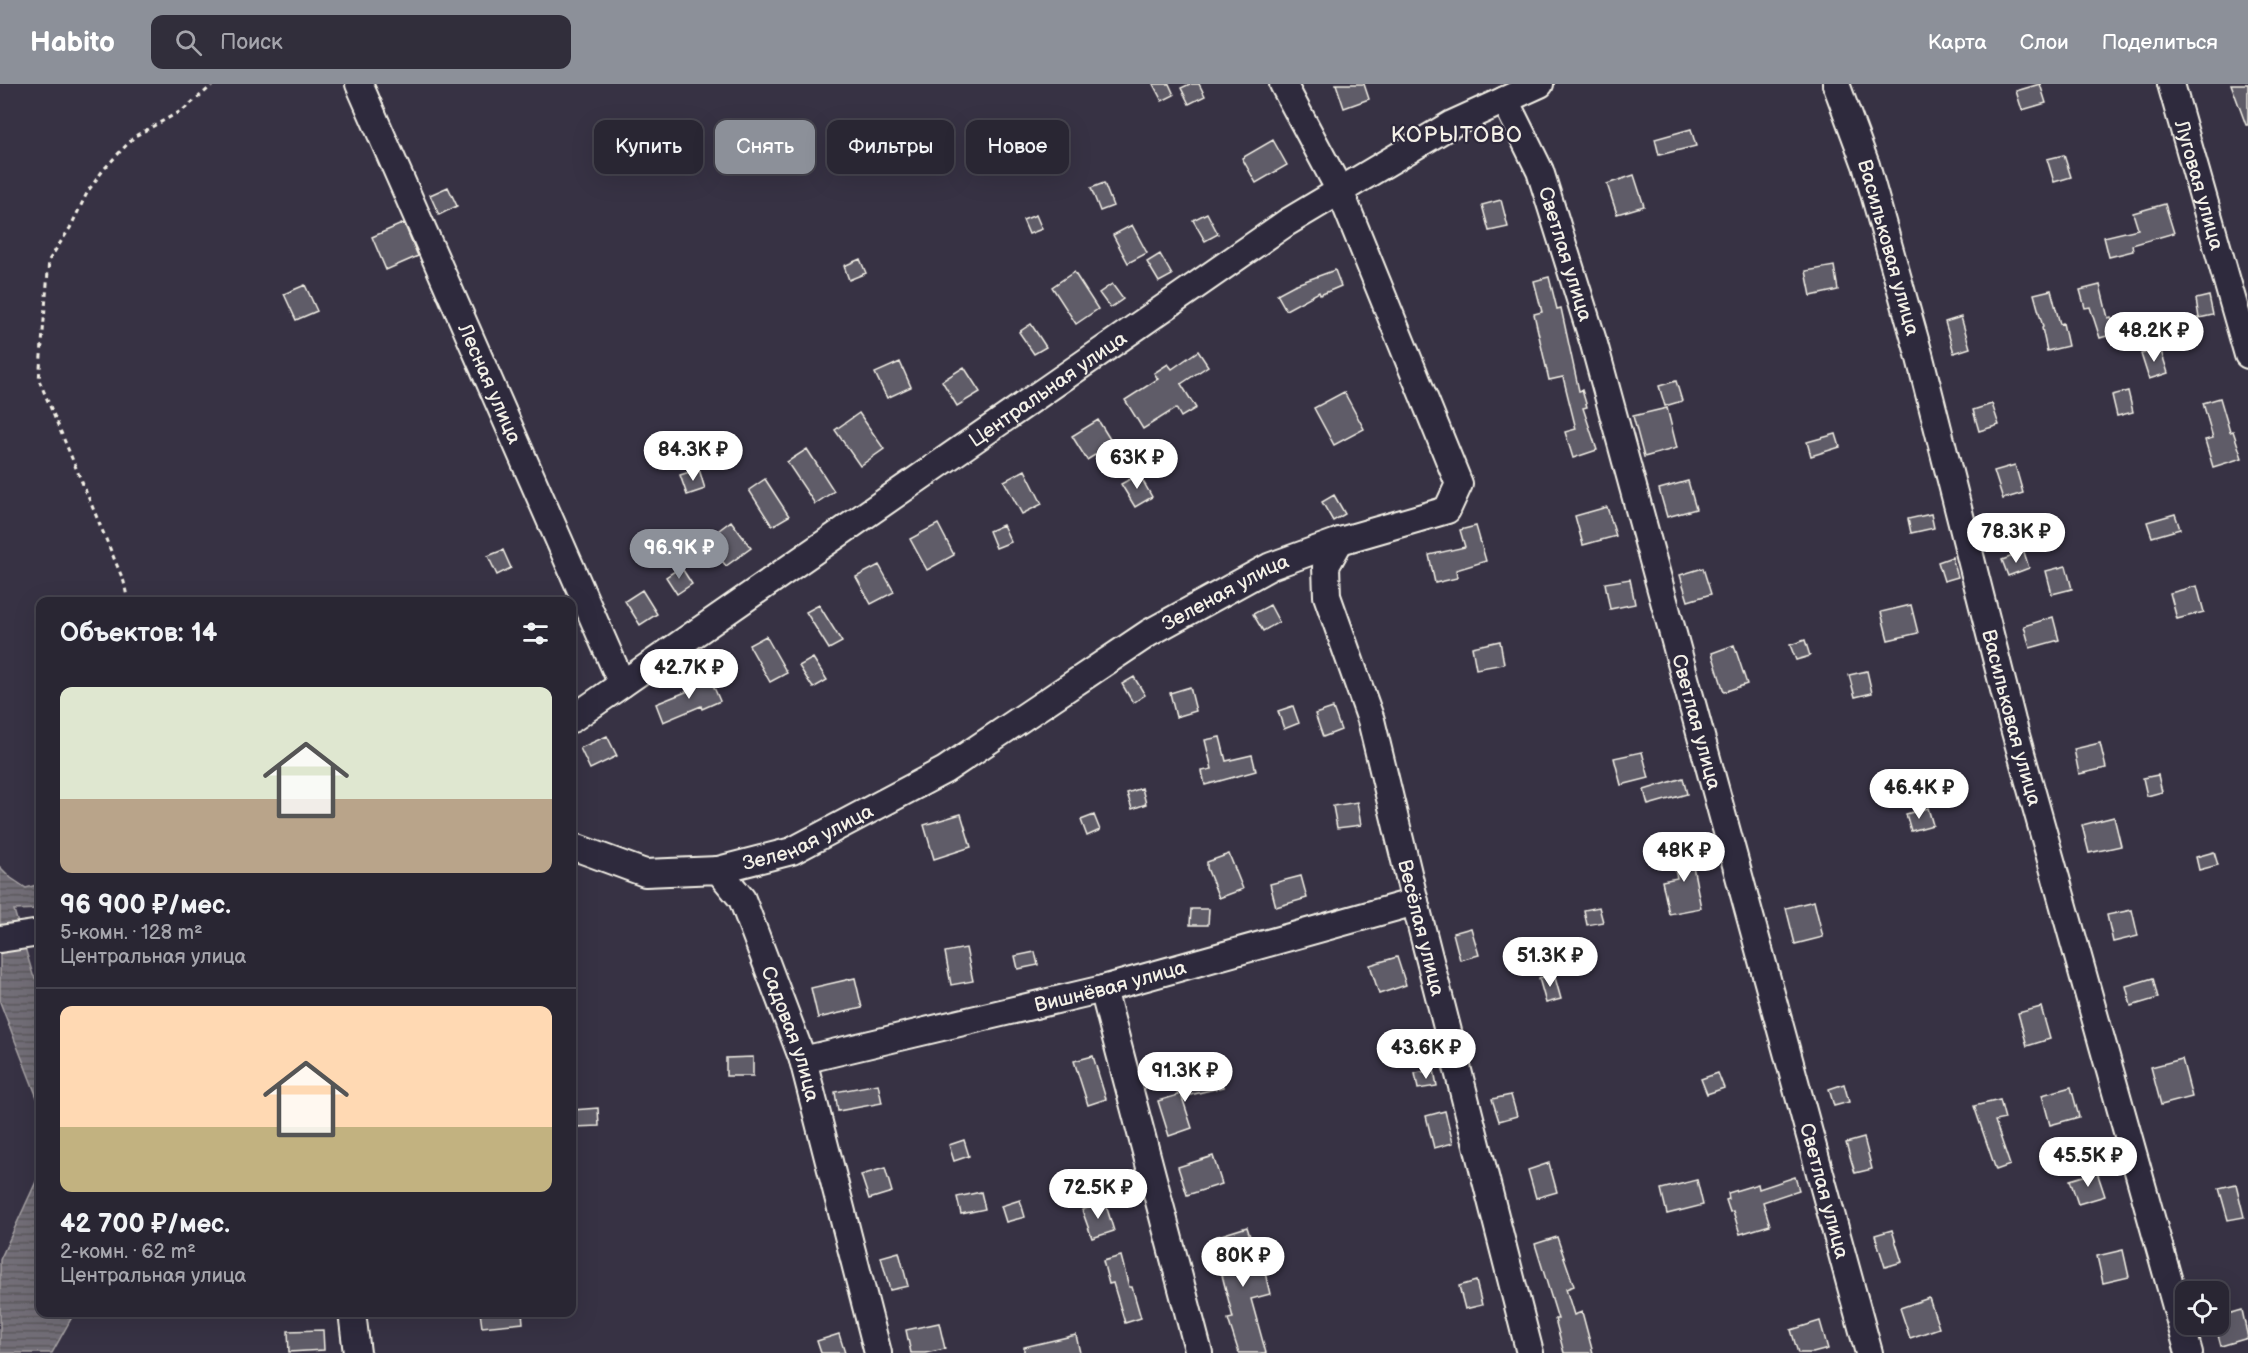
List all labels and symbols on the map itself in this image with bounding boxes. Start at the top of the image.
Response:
street label: Луговая улица [2169,117,2229,253]
district label: КОРЫТОВО [1391,122,1523,149]
street label: Васильковая улица [1852,157,1924,339]
street label: Светлая улица [1533,184,1597,325]
pin: 48.2K ₽ [2099,312,2209,363]
street label: Лесная улица [452,319,526,448]
street label: Центральная улица [965,326,1132,453]
pin: 84.3K ₽ [638,431,748,482]
pin: 63K ₽ [1095,439,1179,490]
pin: 78.3K ₽ [1961,513,2071,564]
pin: 96.9K ₽ [624,529,734,580]
street label: Зеленая улица [1158,550,1292,636]
street label: Васильковая улица [1976,627,2046,809]
pin: 42.7K ₽ [634,649,744,700]
street label: Светлая улица [1666,652,1726,793]
pin: 46.4K ₽ [1864,769,1974,820]
street label: Зеленая улица [740,799,878,876]
pin: 48K ₽ [1642,832,1726,883]
street label: Весёлая улица [1392,857,1450,999]
pin: 51.3K ₽ [1495,937,1605,988]
street label: Вишнёвая улица [1032,955,1189,1018]
street label: Садовая улица [755,963,824,1104]
pin: 43.6K ₽ [1371,1029,1481,1080]
pin: 91.3K ₽ [1130,1052,1240,1103]
street label: Светлая улица [1794,1120,1854,1262]
pin: 45.5K ₽ [2033,1137,2143,1188]
pin: 72.5K ₽ [1043,1169,1153,1220]
pin: 80K ₽ [1201,1237,1285,1288]

